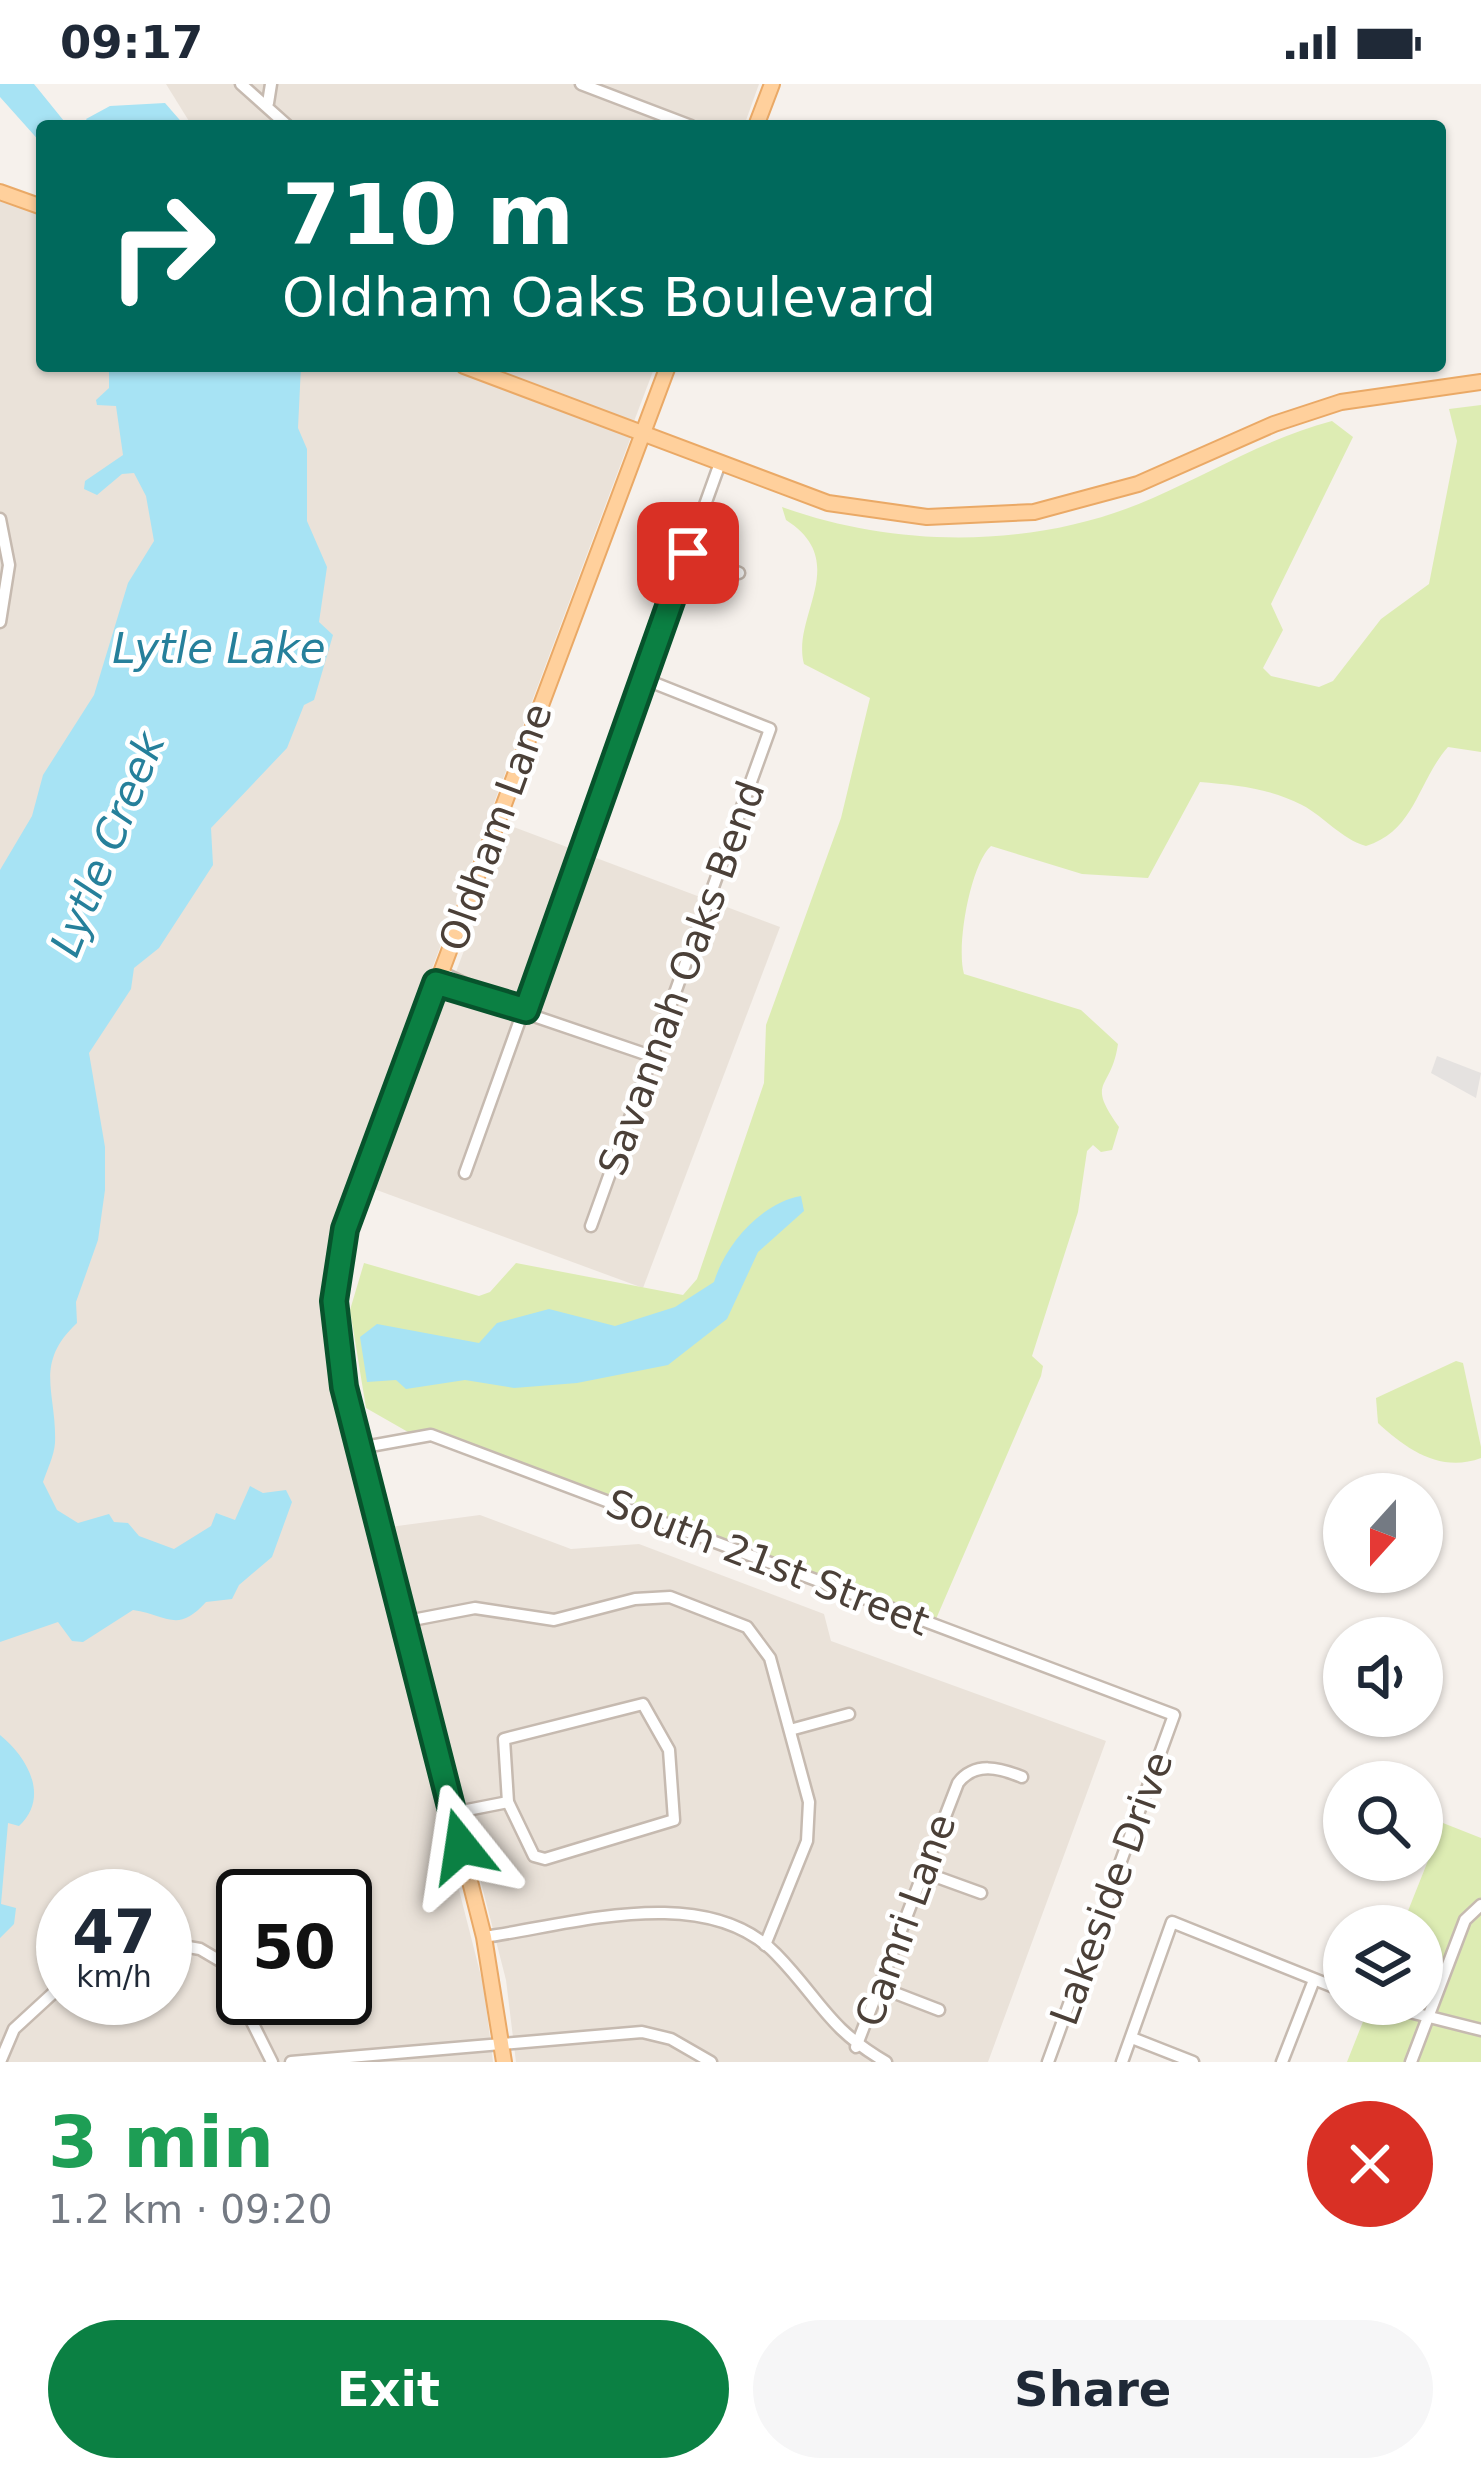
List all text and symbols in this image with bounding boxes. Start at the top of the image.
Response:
text: 09:17 [60,16,203,69]
text: 710 m [282,166,574,264]
icon: right [84,168,240,324]
text: Oldham Oaks Boulevard [282,266,936,329]
pin [637,502,739,604]
icon: arrive [655,520,721,586]
water label: Lytle Lake [112,624,326,673]
street label: Oldham Lane [430,697,561,957]
water label: Lytle Creek [40,724,175,963]
street label: Savannah Oaks Bend [589,775,774,1181]
north arrow [1323,1473,1443,1593]
map controls [1323,1473,1443,2025]
street label: South 21st Street [600,1480,935,1645]
button: sound [1323,1617,1443,1737]
street label: Lakeside Drive [1041,1746,1182,2031]
button: search [1323,1761,1443,1881]
position arrow [398,1783,524,1909]
street label: Camri Lane [846,1808,965,2033]
speed limit sign: 50 [216,1869,372,2025]
text: 47 [72,1897,156,1967]
button: layers [1323,1905,1443,2025]
text: km/h [76,1959,152,1994]
text: 3 min [48,2100,274,2184]
button: close [1307,2101,1433,2227]
text: 1.2 km · 09:20 [48,2187,333,2232]
button: Exit [48,2320,729,2458]
button: Share [753,2320,1433,2458]

